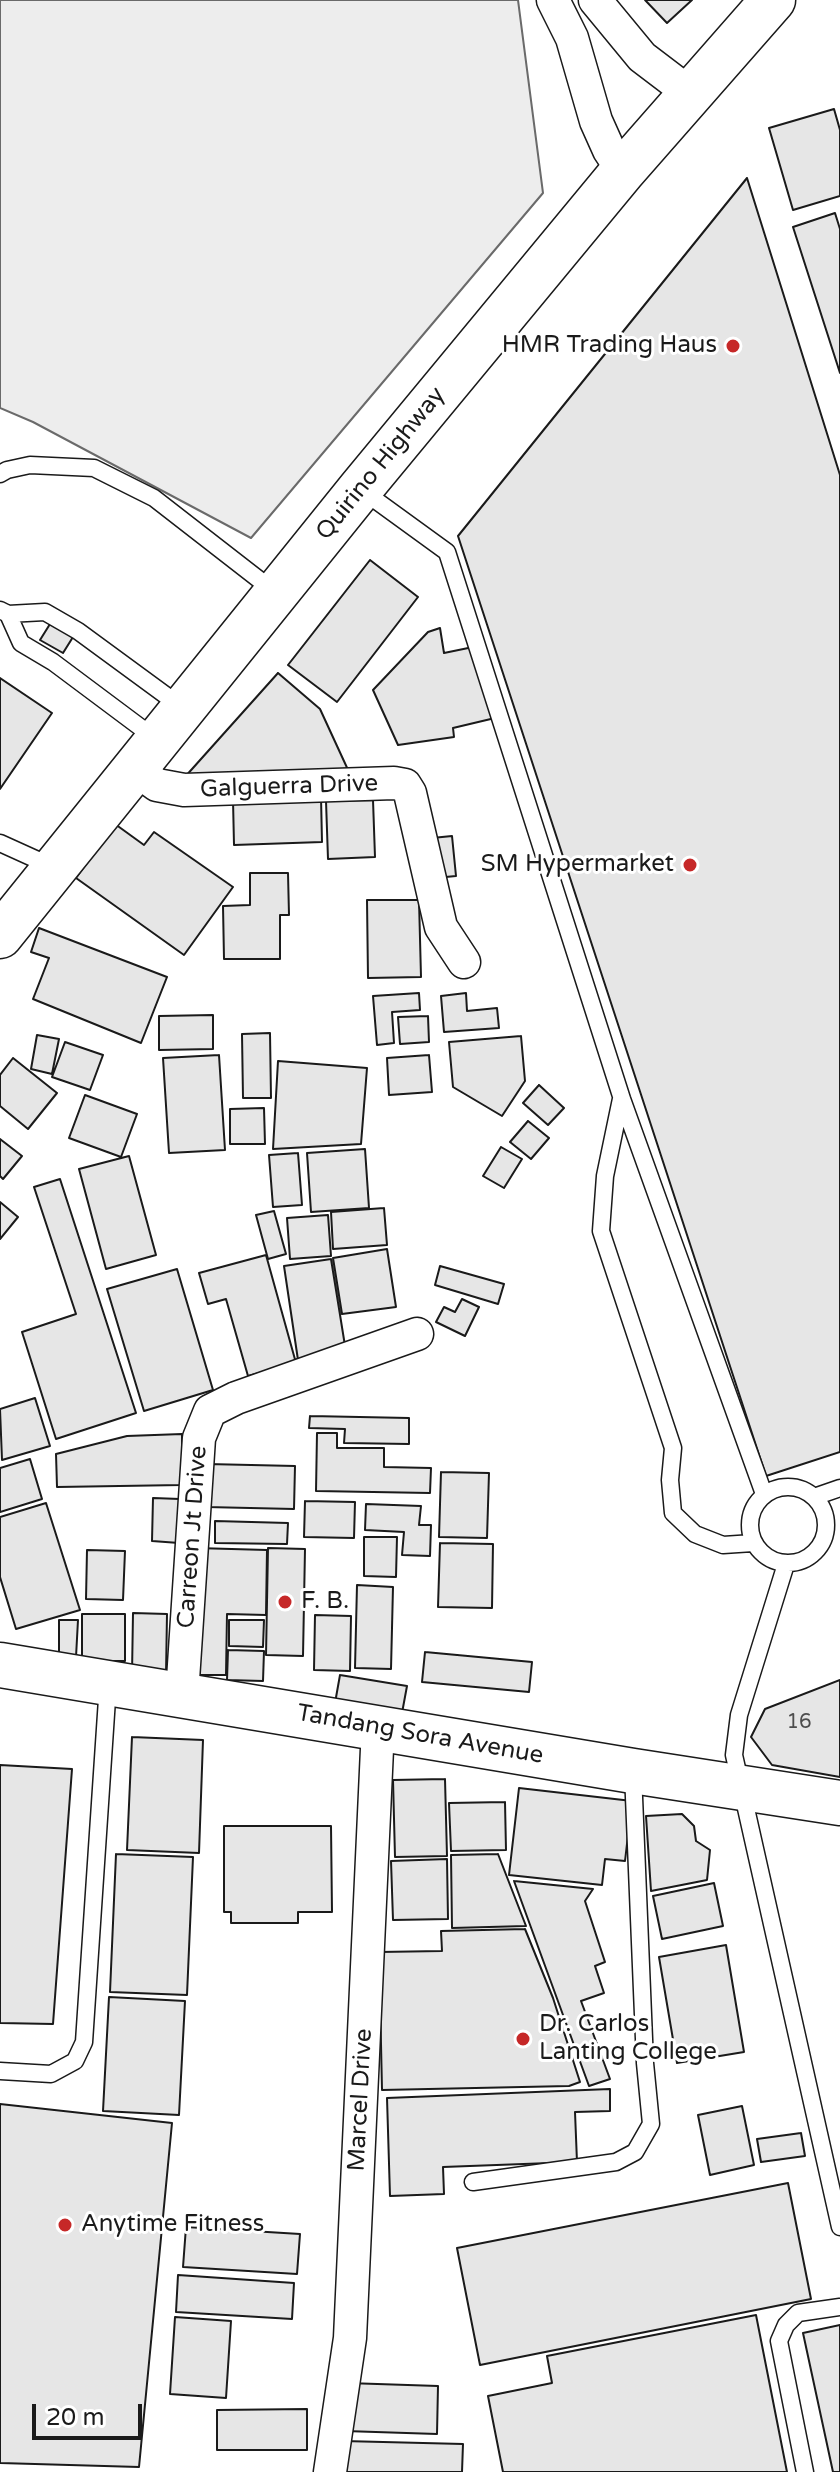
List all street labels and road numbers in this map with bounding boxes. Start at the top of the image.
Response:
street label: Quirino Highway [310,382,452,546]
street label: Galguerra Drive [199,769,379,805]
street label: Carreon Jt Drive [172,1445,214,1629]
street label: Tandang Sora Avenue [295,1699,545,1771]
street label: Marcel Drive [343,2028,379,2172]

